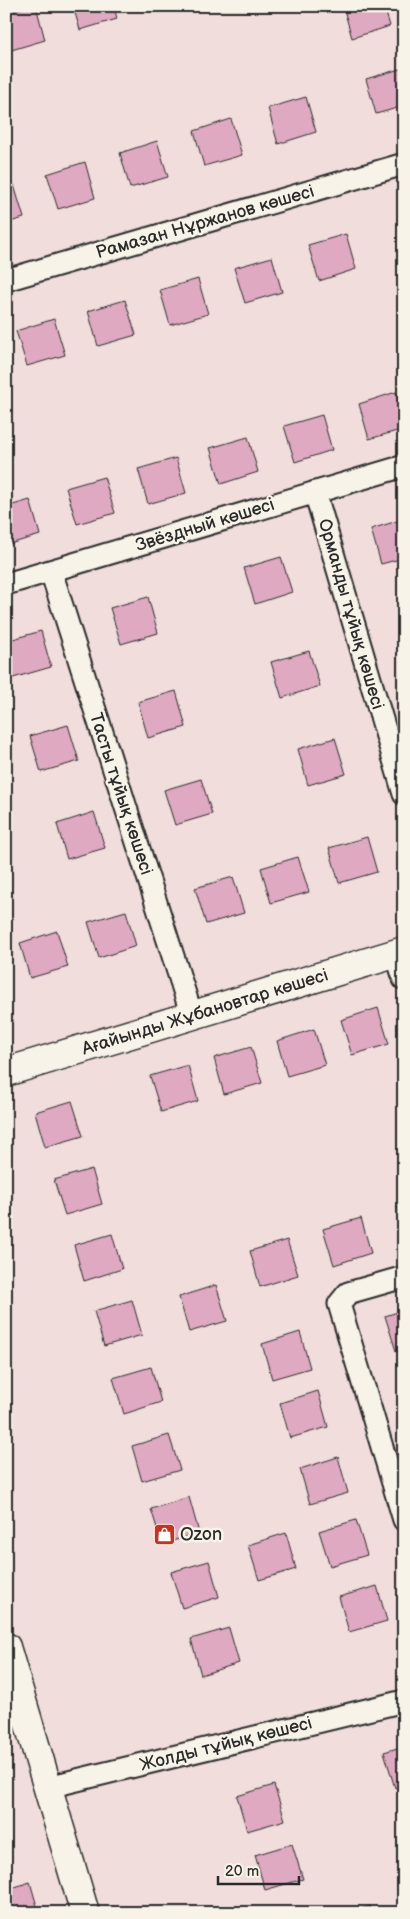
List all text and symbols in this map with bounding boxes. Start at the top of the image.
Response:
street label: Рамазан Нұржанов көшесі [93,181,317,263]
street label: Звёздный көшесі [133,494,277,556]
street label: Орманды тұйық көшесі [314,516,388,712]
street label: Тасты тұйық көшесі [85,710,157,878]
street label: Ағайынды Жұбановтар көшесі [78,964,331,1060]
shop icon: Ozon [152,1522,176,1546]
place label: Ozon [180,1524,222,1545]
street label: Жолды тұйық көшесі [138,1712,314,1776]
scale bar [218,1854,299,1886]
text: 20 m [225,1862,259,1881]

